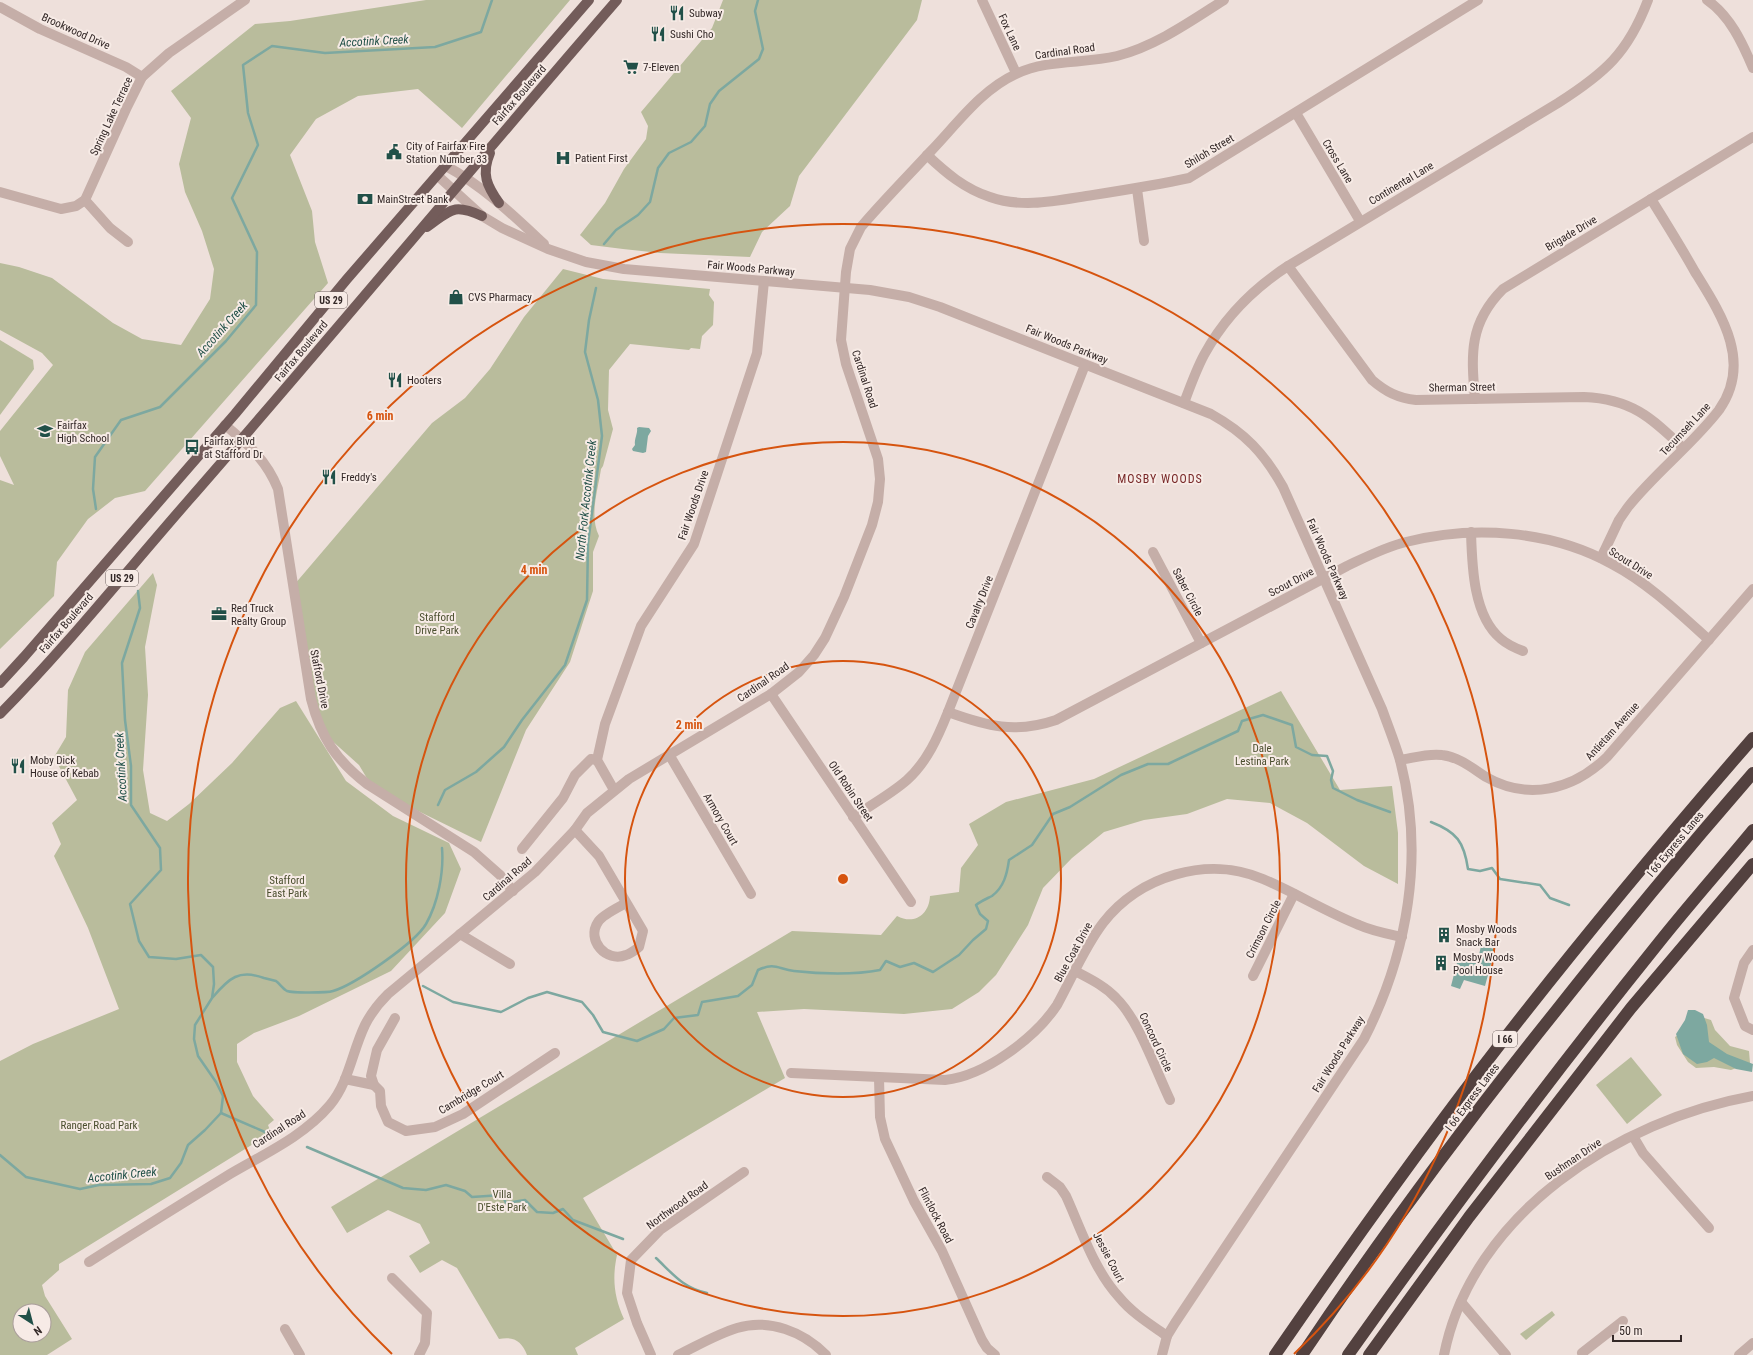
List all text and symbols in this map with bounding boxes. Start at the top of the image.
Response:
restaurant icon: Subway [668,4,686,22]
place label: Subway [689,7,723,20]
street label: Brookwood Drive [40,11,112,52]
street label: Fox Lane [995,12,1024,53]
restaurant icon: Sushi Cho [649,25,667,43]
place label: Sushi Cho [670,28,714,41]
water label: Accotink Creek [338,32,410,50]
street label: Cardinal Road [1034,41,1096,62]
supermarket icon: 7-Eleven [622,58,640,76]
place label: 7-Eleven [643,61,679,74]
street label: Fairfax Boulevard [490,63,549,128]
street label: Spring Lake Terrace [88,75,135,158]
street label: Shiloh Street [1182,132,1236,171]
street label: Cross Lane [1319,137,1356,185]
place label: City of Fairfax Fire Station Number 33 [406,140,487,166]
public building icon: City of Fairfax Fire Station Number 33 [385,143,403,161]
hospital icon: Patient First [554,149,572,167]
place label: Patient First [575,152,628,165]
street label: Continental Lane [1367,159,1436,208]
bank icon: MainStreet Bank [356,190,374,208]
place label: MainStreet Bank [377,193,448,206]
street label: Brigade Drive [1543,213,1599,254]
street label: Fair Woods Parkway [707,258,796,279]
shop icon: CVS Pharmacy [447,288,465,306]
place label: CVS Pharmacy [468,291,532,304]
road number: US 29 [315,292,347,308]
water label: Accotink Creek [193,298,251,360]
street label: Fairfax Boulevard [272,318,331,384]
street label: Fair Woods Parkway [1024,322,1110,367]
street label: Cardinal Road [849,348,880,410]
restaurant icon: Hooters [386,371,404,389]
place label: Hooters [407,374,442,387]
street label: Sherman Street [1429,380,1495,395]
street label: Tecumseh Lane [1657,400,1713,459]
text: 6 min [367,409,393,423]
place label: Fairfax High School [57,419,109,445]
school or university icon: Fairfax High School [36,422,54,440]
place label: Fairfax Blvd at Stafford Dr [204,435,263,461]
bus stop icon: Fairfax Blvd at Stafford Dr [183,438,201,456]
water label: North Fork Accotink Creek [573,438,599,561]
restaurant icon: Freddy's [320,468,338,486]
street label: Fair Woods Drive [675,469,711,542]
place label: Freddy's [341,471,377,484]
district label: MOSBY WOODS [1117,472,1203,486]
street label: Fair Woods Parkway [1304,517,1351,602]
street label: Scout Drive [1606,545,1655,582]
text: 4 min [521,563,547,577]
street label: Scout Drive [1266,565,1316,600]
street label: Saber Circle [1170,566,1206,618]
road number: US 29 [106,570,138,586]
street label: Cavalry Drive [963,574,996,631]
street label: Fairfax Boulevard [37,591,96,656]
place label: Red Truck Realty Group [231,602,286,628]
office icon: Red Truck Realty Group [210,605,228,623]
park label: Stafford Drive Park [415,611,459,637]
street label: Stafford Drive [307,648,332,710]
street label: Cardinal Road [735,660,792,705]
street label: Antietam Avenue [1583,700,1642,763]
text: 2 min [676,718,702,732]
water label: Accotink Creek [112,731,130,803]
park label: Dale Lestina Park [1235,742,1289,768]
place label: Moby Dick House of Kebab [30,754,99,780]
restaurant icon: Moby Dick House of Kebab [9,757,27,775]
street label: Old Robin Street [826,759,876,824]
street label: Armory Court [700,791,741,848]
street label: I 66 Express Lanes [1644,809,1707,880]
street label: Cardinal Road [480,855,534,904]
centre of rings [836,872,850,886]
park label: Stafford East Park [266,874,308,900]
street label: Crimson Circle [1243,898,1284,960]
street label: Blue Coat Drive [1052,920,1095,984]
place label: Mosby Woods Snack Bar [1456,923,1517,949]
building icon: Mosby Woods Snack Bar [1435,926,1453,944]
place label: Mosby Woods Pool House [1453,951,1514,977]
building icon: Mosby Woods Pool House [1432,954,1450,972]
street label: Concord Circle [1136,1011,1175,1074]
street label: Fair Woods Parkway [1310,1013,1367,1095]
road number: I 66 [1493,1031,1517,1047]
street label: I 66 Express Lanes [1443,1061,1502,1134]
street label: Cambridge Court [436,1068,506,1117]
street label: Cardinal Road [250,1108,308,1151]
park label: Ranger Road Park [60,1119,138,1132]
street label: Bushman Drive [1543,1136,1604,1183]
water label: Accotink Creek [86,1164,158,1186]
street label: Northwood Road [644,1179,711,1232]
street label: Flintlock Road [915,1185,956,1245]
park label: Villa D'Este Park [477,1188,527,1214]
street label: Jessie Court [1090,1230,1127,1284]
north arrow [12,1303,52,1343]
scale bar [1613,1317,1681,1343]
text: N [31,1323,44,1338]
text: 50 m [1619,1324,1643,1338]

